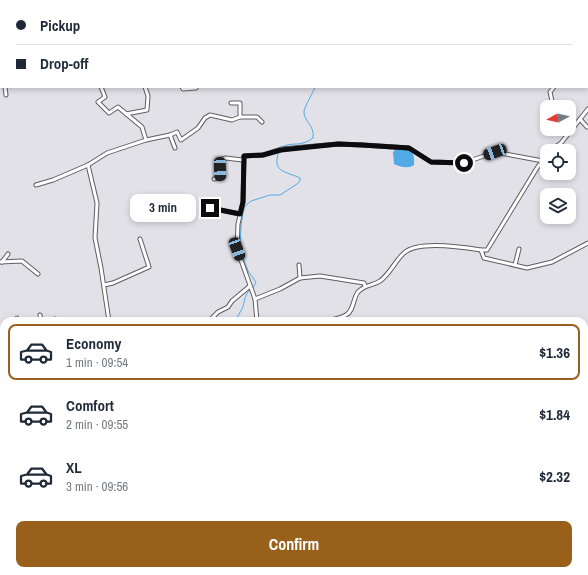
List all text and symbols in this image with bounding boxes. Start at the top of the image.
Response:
text: Pickup [40,15,80,36]
text: Drop-off [40,53,89,74]
north arrow [540,100,576,136]
map controls [540,100,576,224]
car [482,142,508,162]
button: locate [540,144,576,180]
route start [455,154,473,172]
car [214,157,226,181]
button: layers [540,188,576,224]
callout: 3 min [130,194,196,222]
text: 3 min [149,199,177,216]
route end [201,199,219,217]
car [227,236,247,262]
text: Economy [66,333,121,354]
icon: car [18,334,54,370]
text: $1.36 [539,342,570,363]
text: 1 min · 09:54 [66,354,128,371]
text: Comfort [66,395,114,416]
icon: car [18,396,54,432]
text: $1.84 [539,404,570,425]
text: 2 min · 09:55 [66,416,128,433]
text: XL [66,457,82,478]
icon: car [18,458,54,494]
text: $2.32 [539,466,570,487]
text: 3 min · 09:56 [66,478,128,495]
button: Confirm [16,521,572,567]

